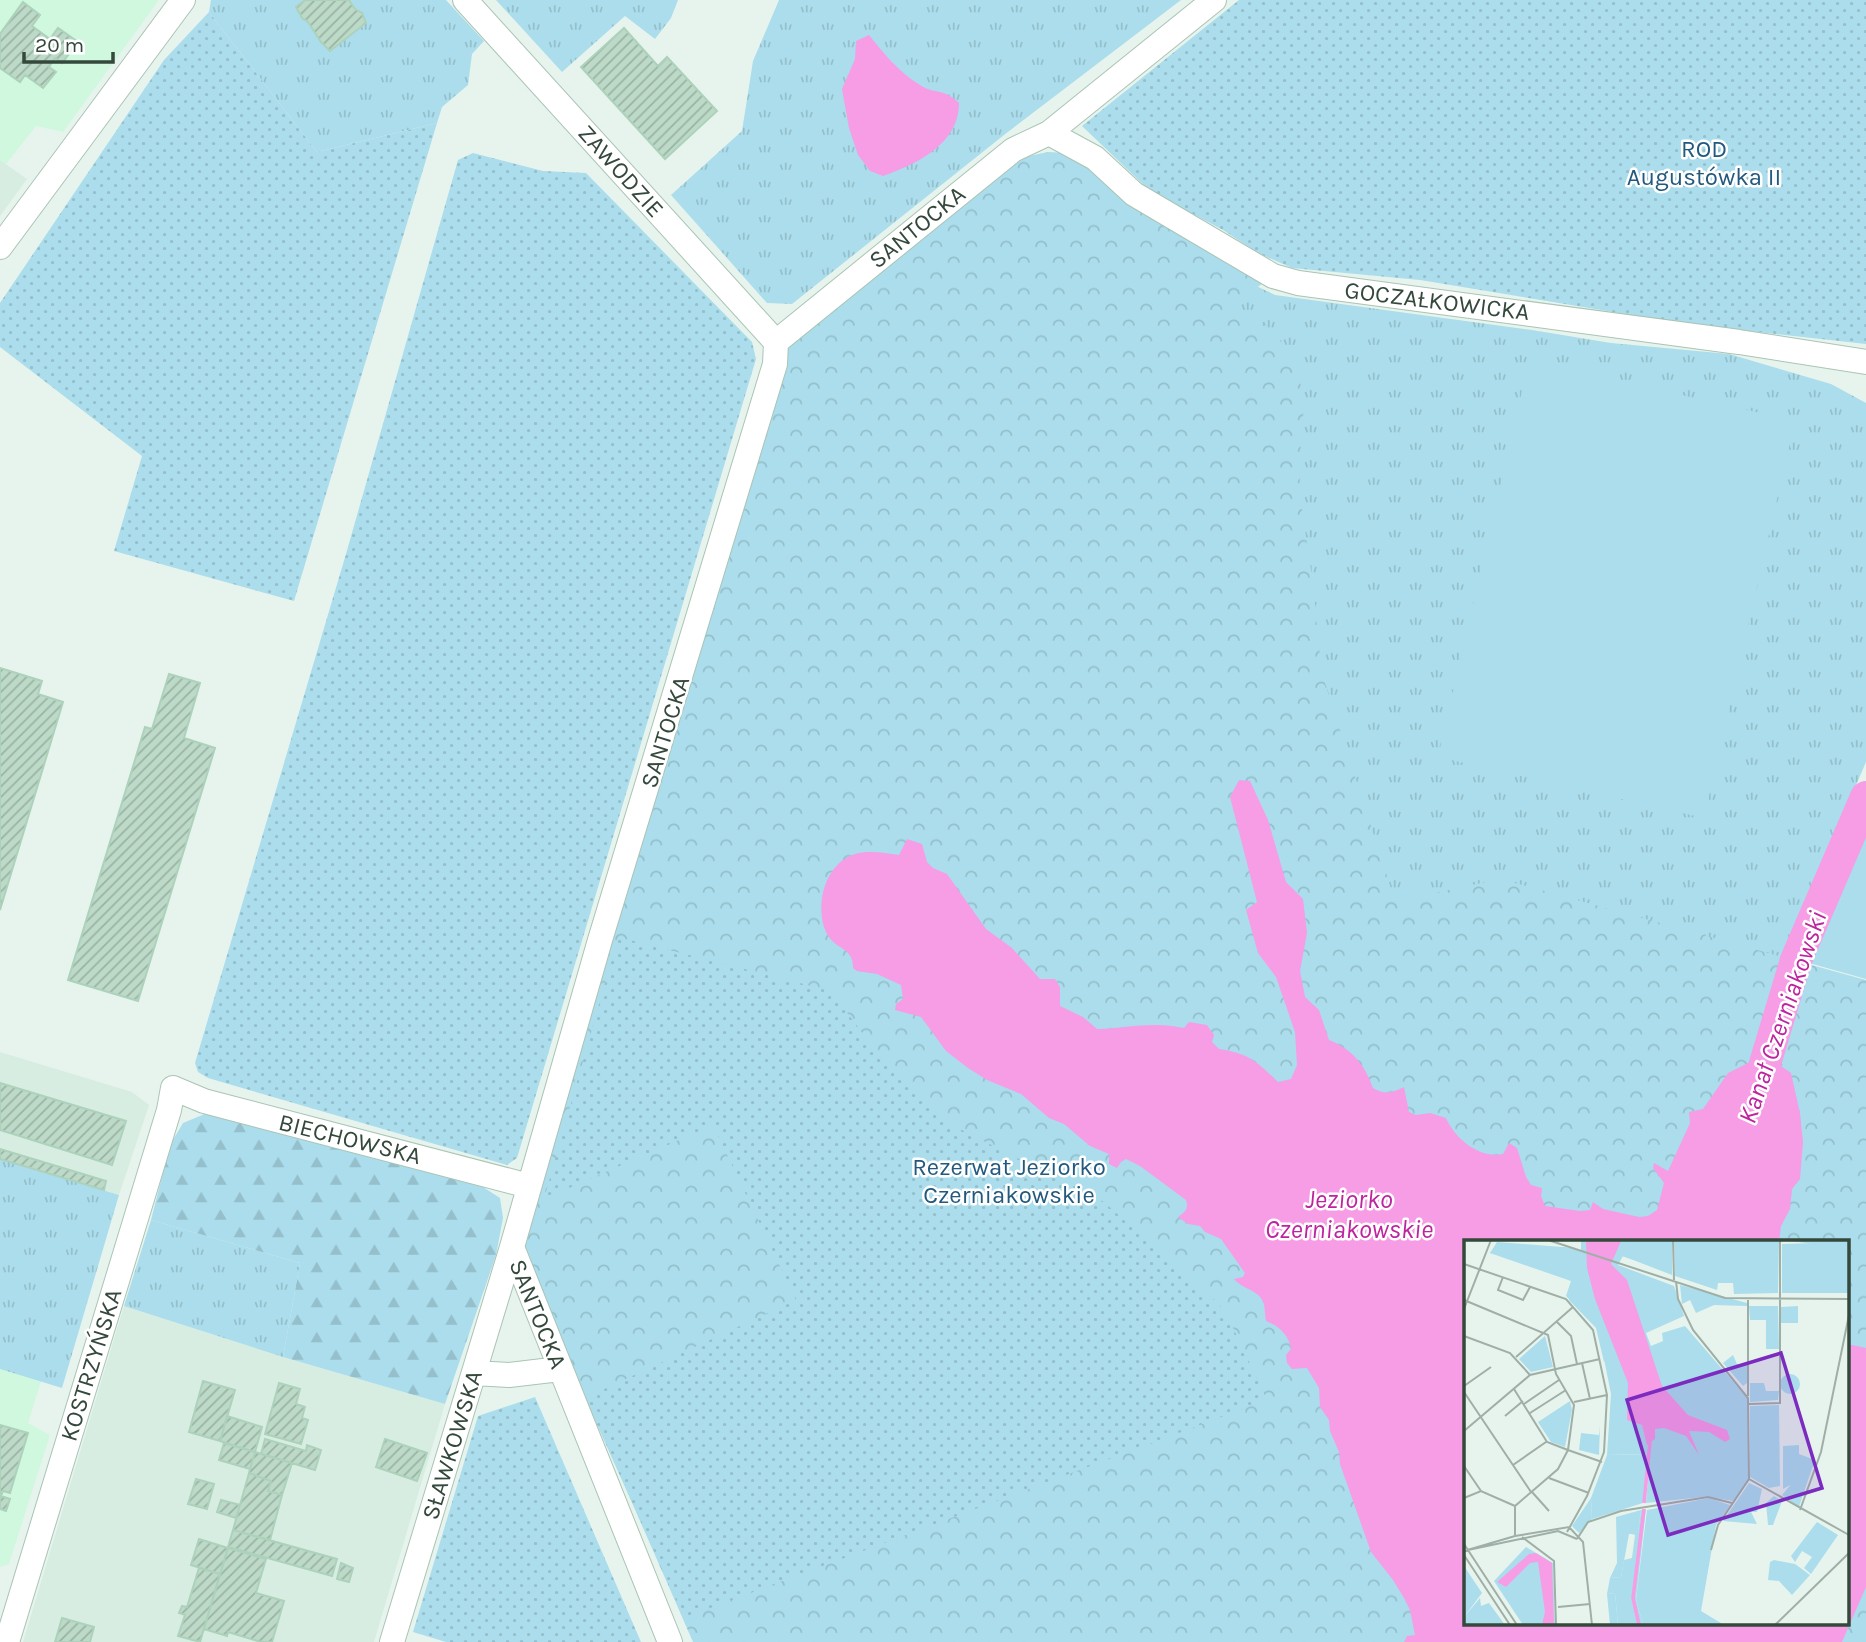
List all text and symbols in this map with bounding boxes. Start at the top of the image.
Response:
scale bar [24,21,114,65]
text: 20 m [35,33,84,57]
street label: ZAWODZIE [572,119,670,223]
park label: ROD Augustówka II [1627,135,1781,191]
street label: SANTOCKA [863,180,971,274]
street label: GOCZAŁKOWICKA [1343,276,1531,326]
street label: SANTOCKA [635,673,695,791]
water label: Kanał Czerniakowski [1732,907,1833,1128]
street label: BIECHOWSKA [276,1108,424,1170]
park label: Rezerwat Jeziorko Czerniakowskie [912,1153,1106,1209]
water label: Jeziorko Czerniakowskie [1265,1184,1433,1245]
inset map [1464,1240,1848,1624]
street label: SANTOCKA [503,1255,573,1373]
street label: KOSTRZYŃSKA [54,1285,128,1445]
street label: SŁAWKOWSKA [416,1367,488,1523]

